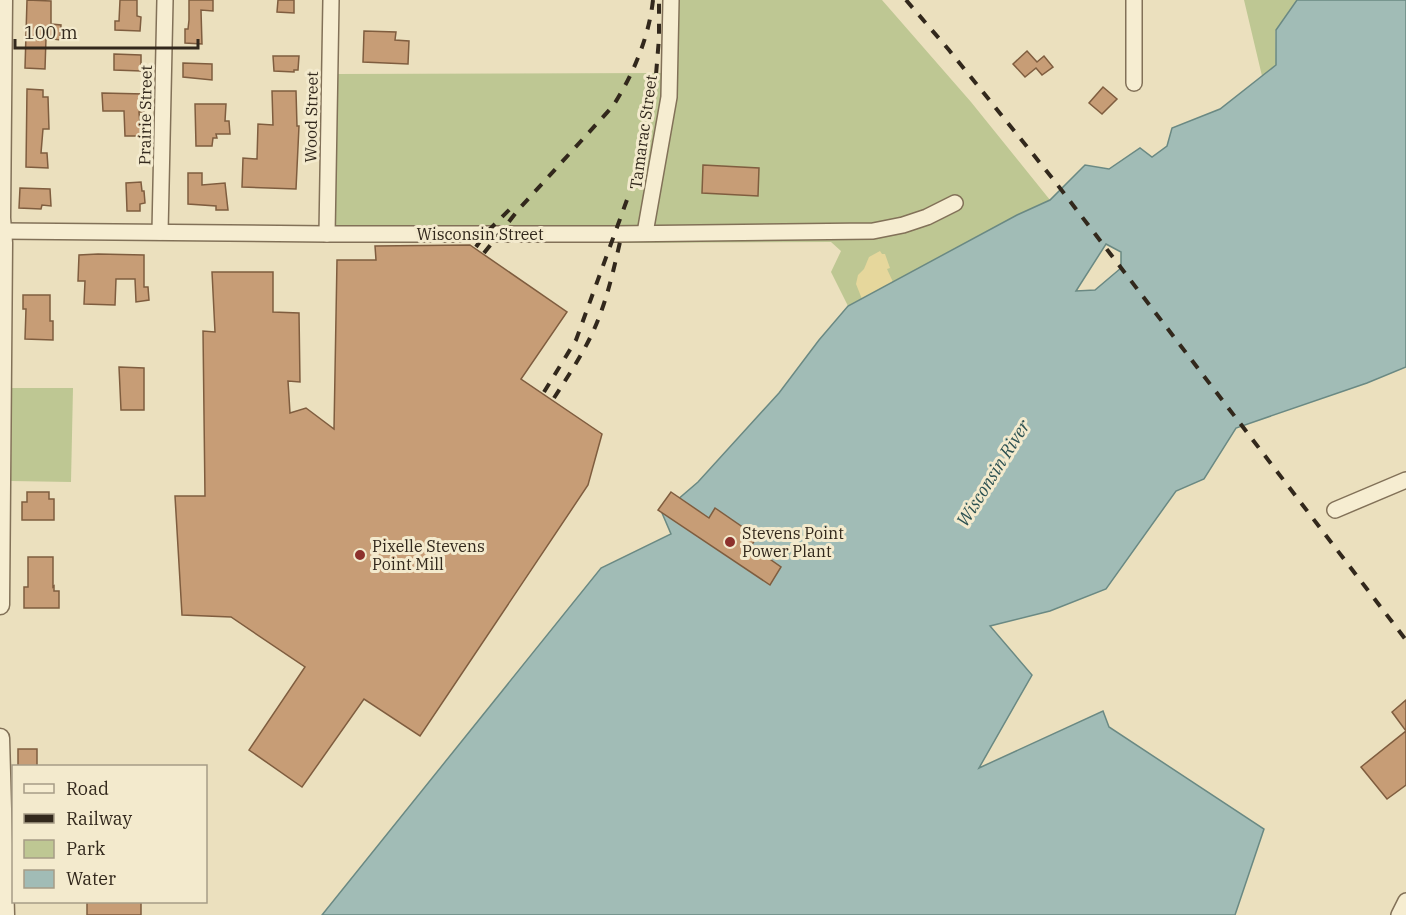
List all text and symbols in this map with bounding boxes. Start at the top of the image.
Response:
scale bar [15,12,198,50]
text: 100 m [24,21,78,44]
street label: Prairie Street [134,64,156,165]
street label: Wood Street [300,71,322,163]
street label: Tamarac Street [625,73,661,190]
street label: Wisconsin Street [416,224,544,244]
water label: Wisconsin River [951,414,1036,531]
place label: Stevens Point Power Plant [742,523,844,561]
marker: Stevens Point Power Plant [723,535,737,549]
place label: Pixelle Stevens Point Mill [372,536,485,574]
marker: Pixelle Stevens Point Mill [353,548,367,562]
legend [12,765,207,903]
text: Road [66,777,109,800]
text: Railway [66,807,132,830]
text: Park [66,837,106,860]
text: Water [66,867,116,890]

